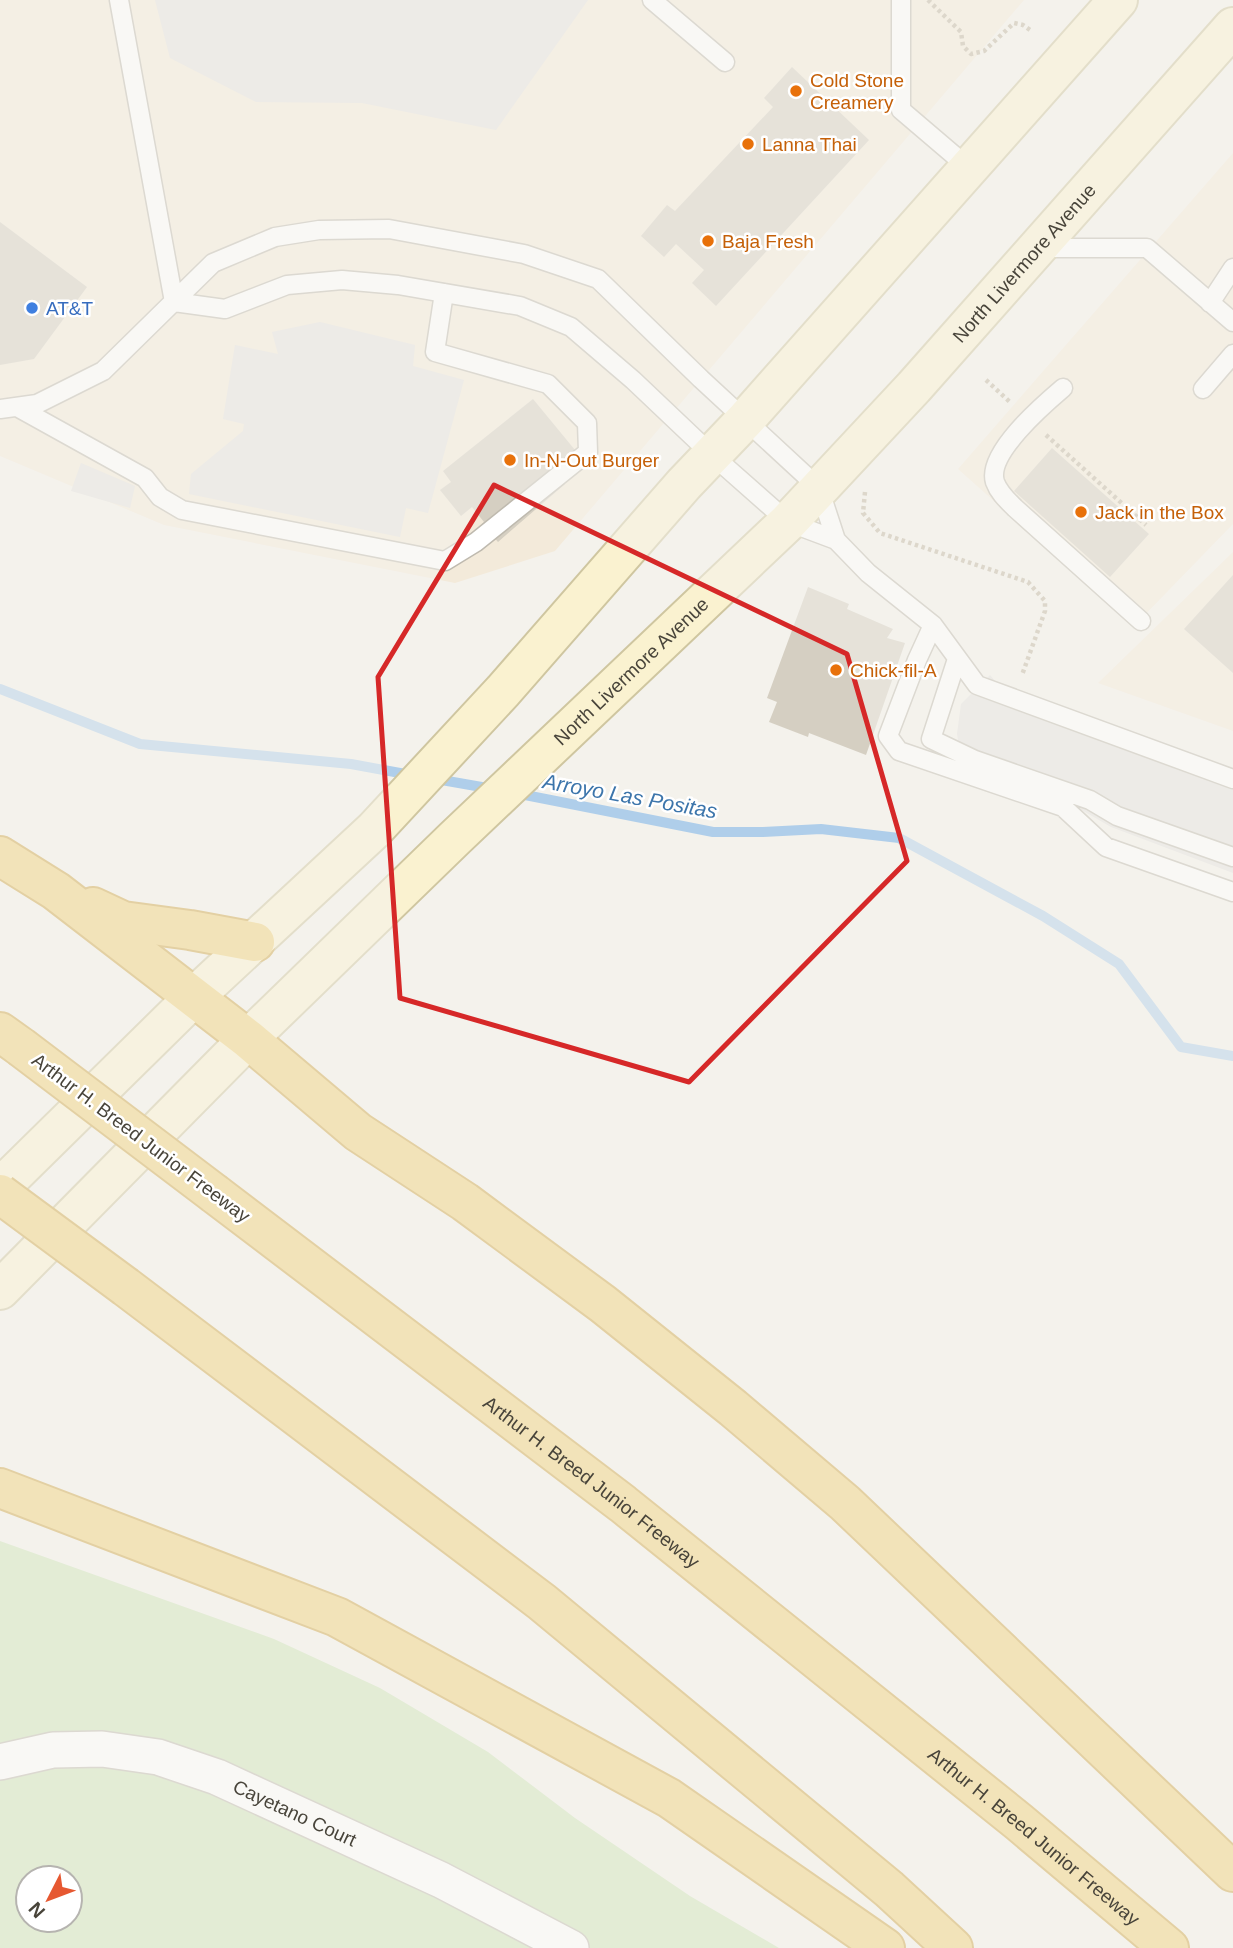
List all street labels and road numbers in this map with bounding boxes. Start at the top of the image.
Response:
street label: North Livermore Avenue [948,179,1100,346]
street label: North Livermore Avenue [550,593,712,749]
street label: Arthur H. Breed Junior Freeway [28,1049,254,1227]
street label: Arthur H. Breed Junior Freeway [480,1392,704,1572]
street label: Arthur H. Breed Junior Freeway [924,1743,1144,1930]
street label: Cayetano Court [230,1775,360,1850]

